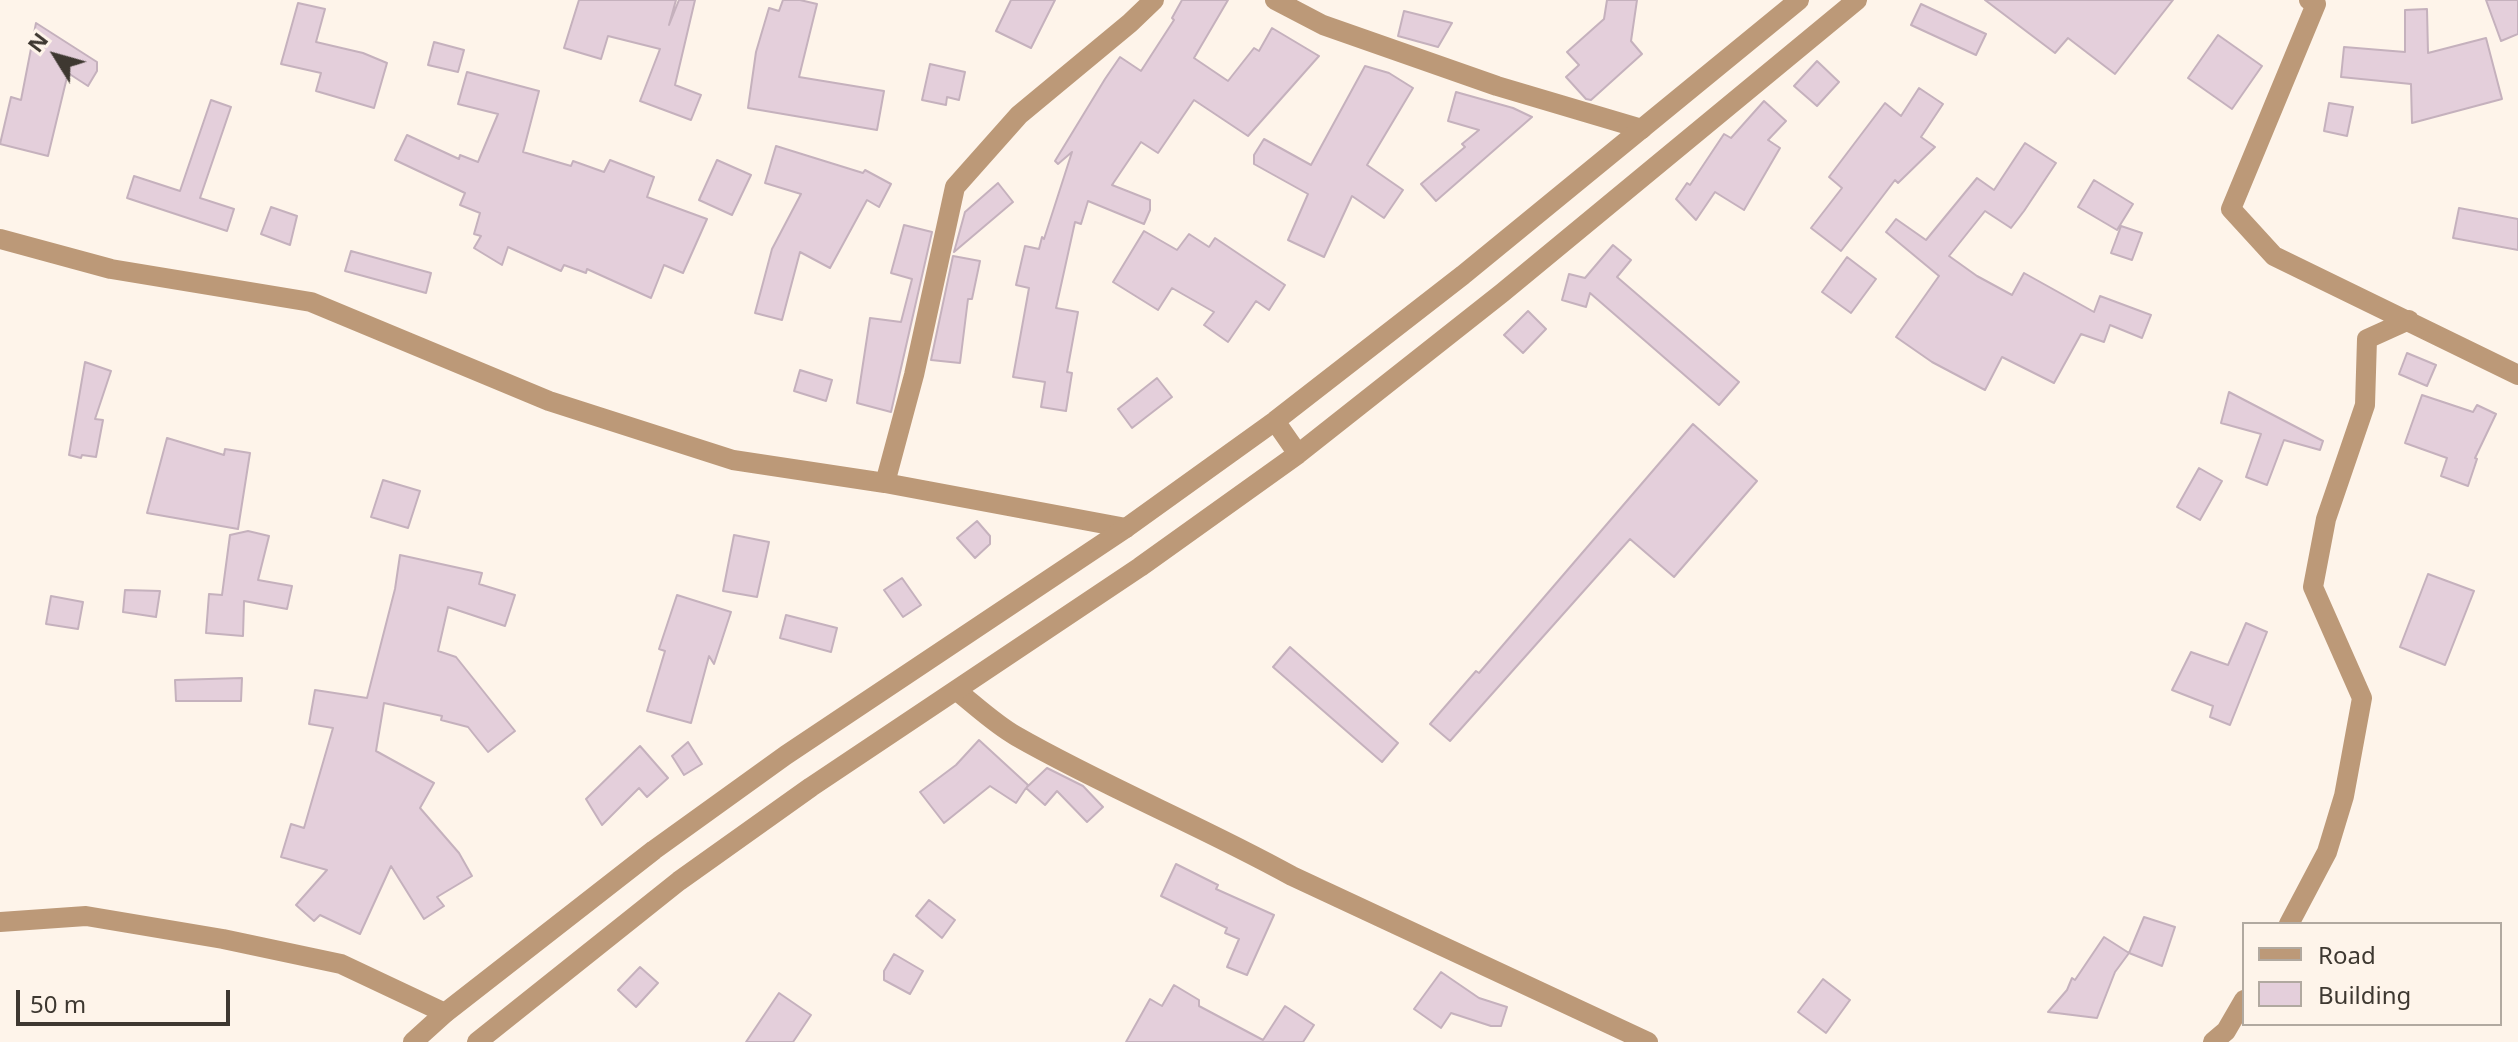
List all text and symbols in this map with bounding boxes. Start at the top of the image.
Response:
north arrow [16,16,96,96]
text: N [19,25,54,58]
legend [2242,922,2502,1026]
text: Road [2318,938,2376,971]
scale bar [20,974,234,1024]
text: Building [2318,978,2411,1011]
text: 50 m [30,987,86,1020]

